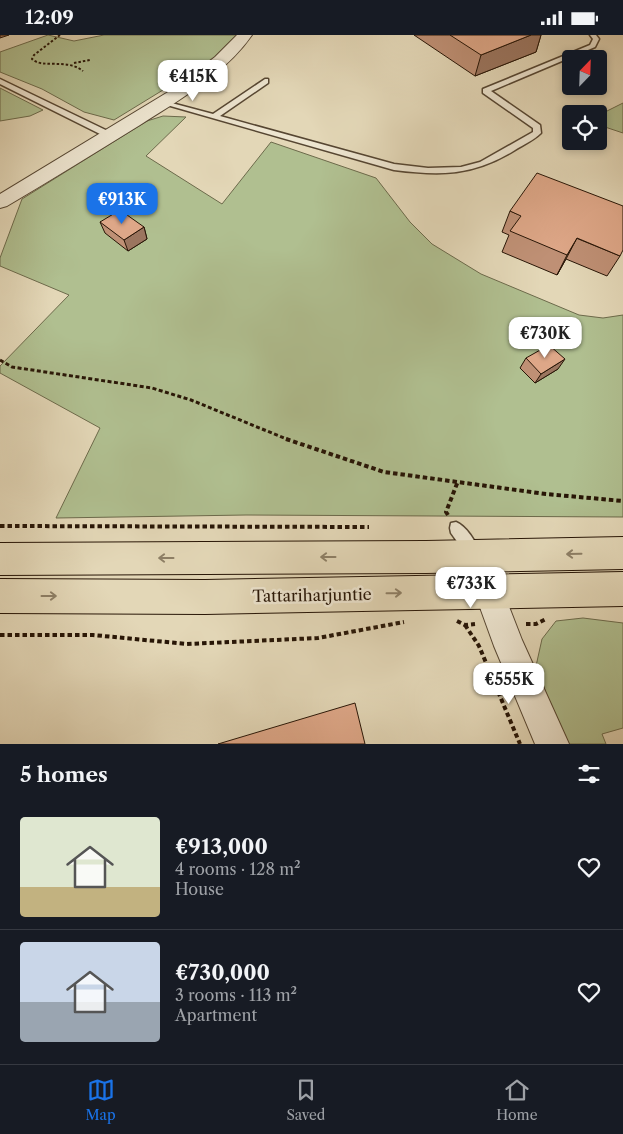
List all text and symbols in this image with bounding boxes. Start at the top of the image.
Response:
text: 12:09 [25,6,74,29]
north arrow [562,50,608,95]
map controls [562,50,607,150]
pin: €415K [158,59,228,102]
text: €415K [169,66,217,86]
button: locate [562,105,607,150]
pin: €913K [87,183,157,225]
text: €913K [98,189,146,209]
pin: €730K [510,317,580,359]
text: €730K [520,323,570,343]
one-way arrow [567,549,583,558]
one-way arrow [321,552,337,562]
one-way arrow [158,553,174,563]
pin: €733K [436,567,506,609]
text: €733K [446,573,496,593]
street label: Tattariharjuntie [252,584,372,606]
one-way arrow [385,588,401,598]
one-way arrow [40,591,56,601]
pin: €555K [474,663,544,705]
text: €555K [484,669,534,689]
icon: filters [575,760,603,788]
text: 5 homes [20,762,108,787]
text: €913,000 [175,834,268,859]
icon: home [60,837,120,897]
icon: heart [575,853,603,881]
text: 4 rooms · 128 m² [175,859,301,879]
text: House [175,879,224,899]
text: €730,000 [175,960,270,985]
icon: home [60,962,120,1022]
icon: heart [575,978,603,1006]
text: 3 rooms · 113 m² [175,985,297,1005]
text: Apartment [175,1005,257,1025]
tab: Map [85,1076,116,1124]
tab: Saved [287,1076,325,1124]
tab: Home [496,1076,537,1124]

